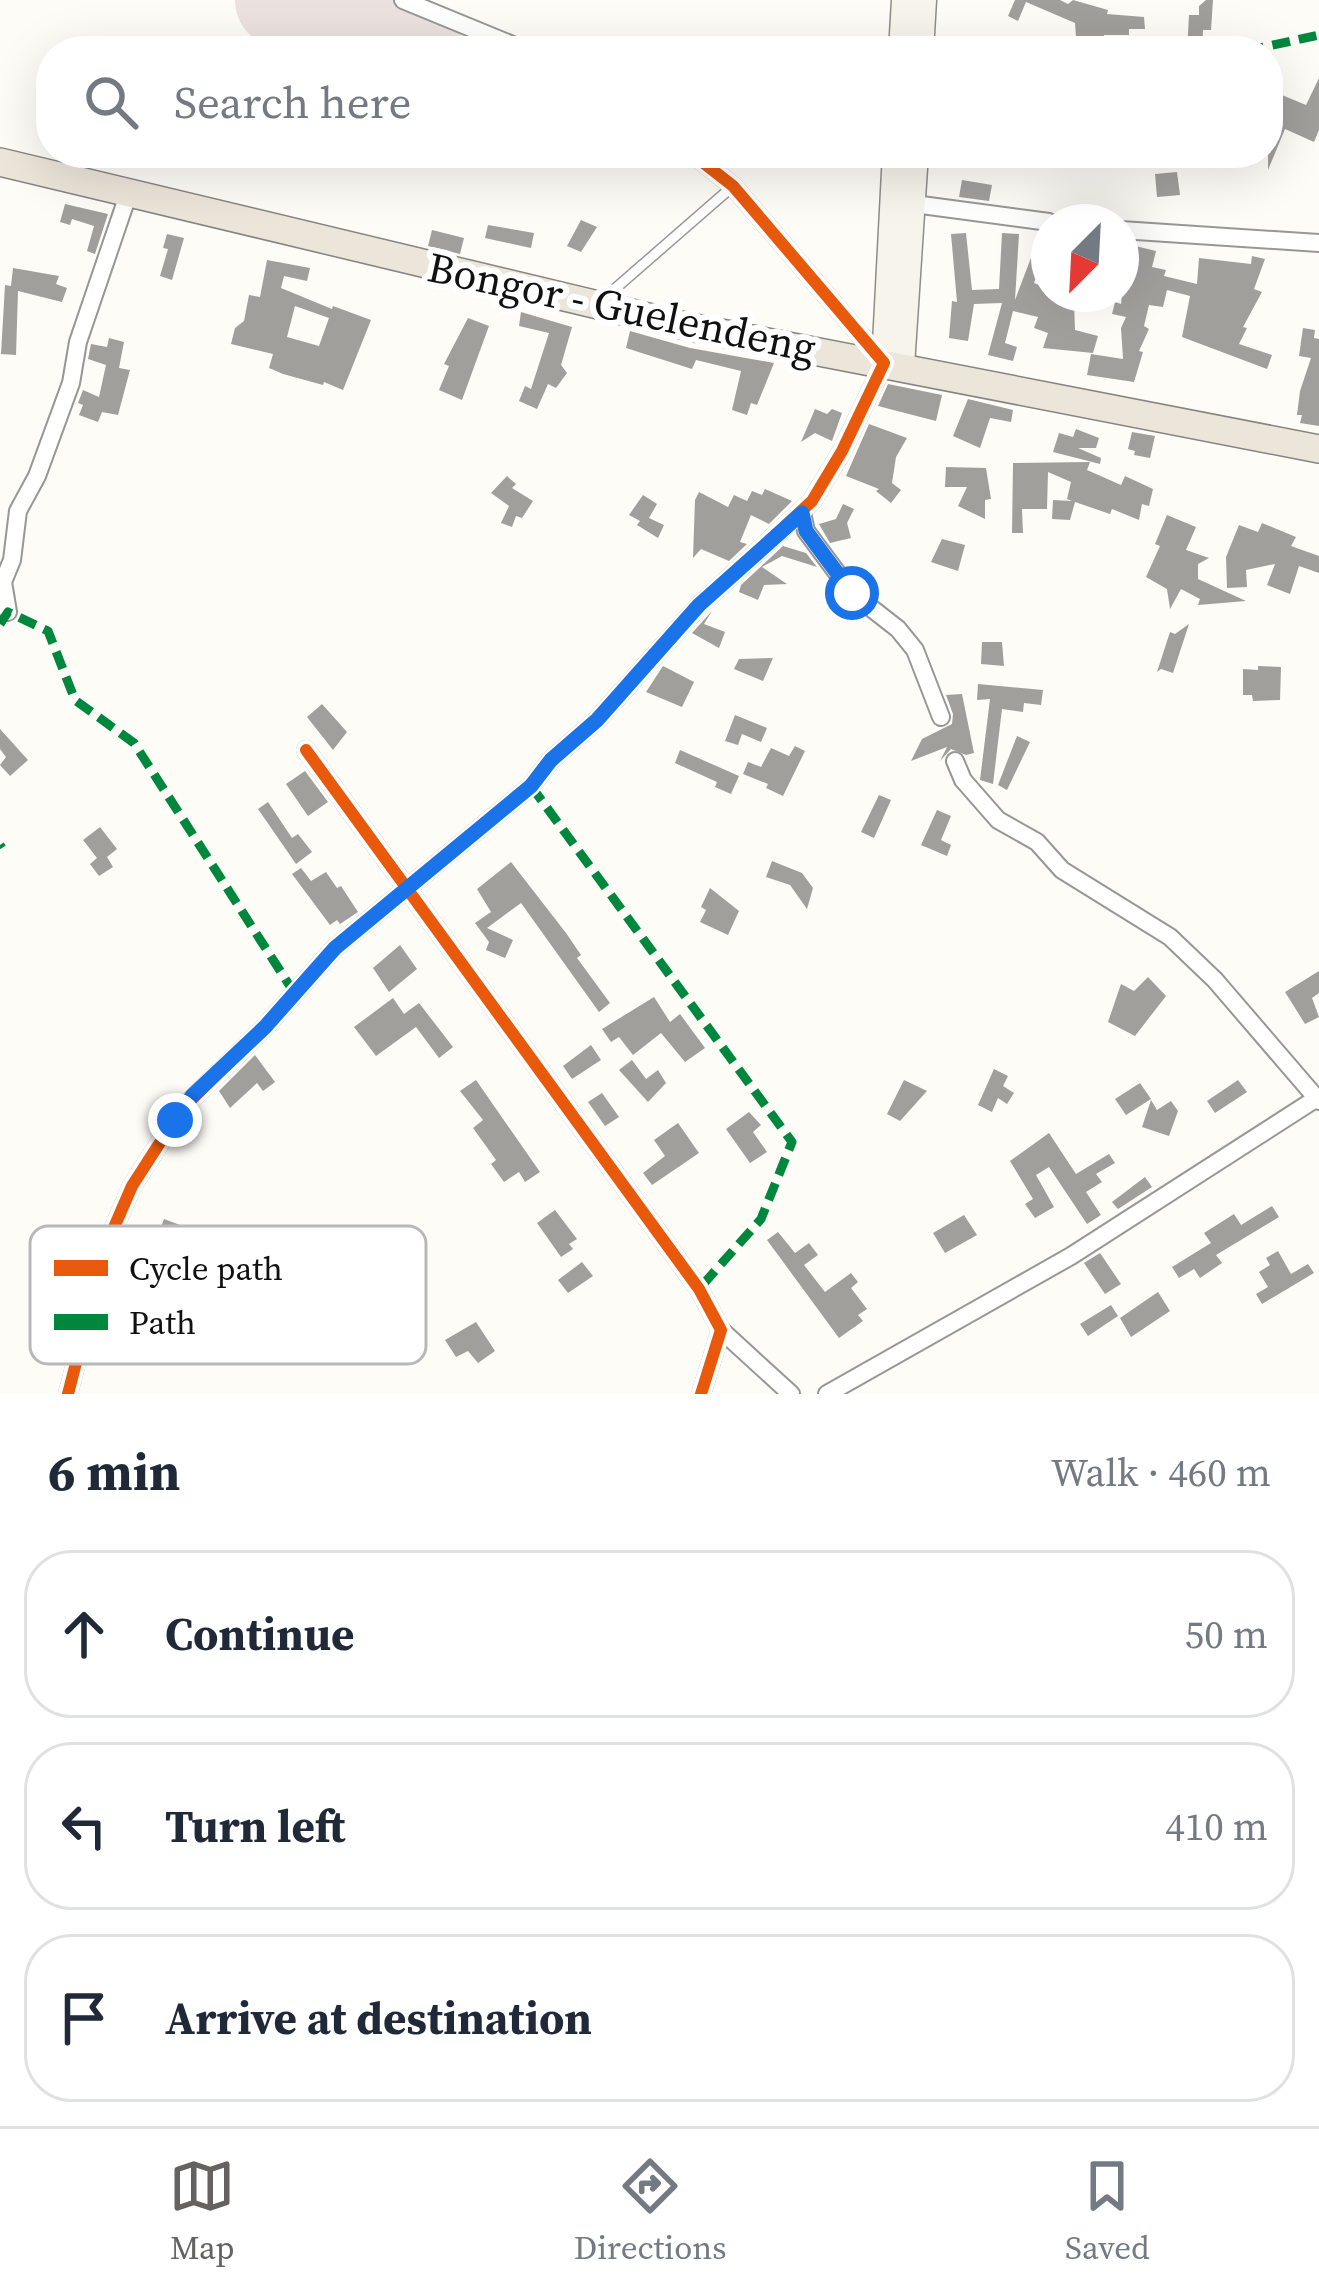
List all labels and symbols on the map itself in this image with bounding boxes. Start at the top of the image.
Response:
north arrow [1031,204,1139,312]
street label: Bongor - Guelendeng [423,238,821,376]
route start [825,566,879,620]
route end [148,1093,202,1147]
legend [30,1226,426,1364]
text: Cycle path [129,1246,283,1291]
text: Path [129,1300,196,1345]

